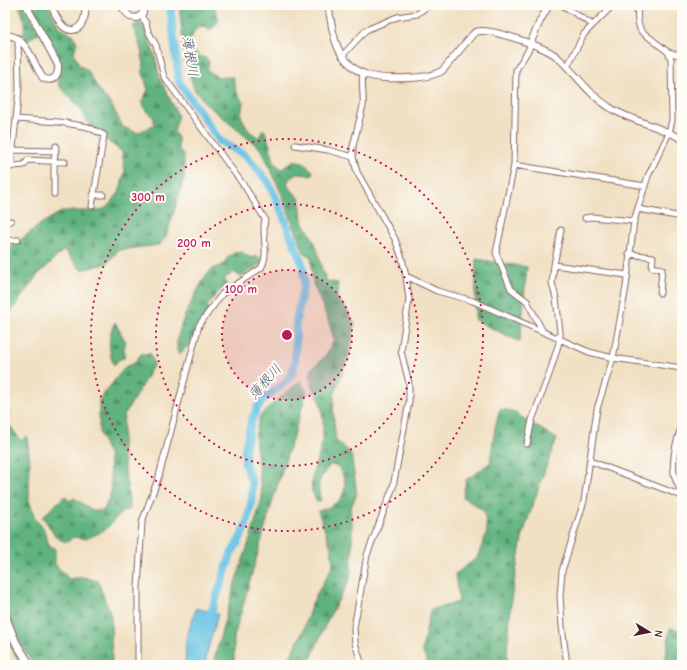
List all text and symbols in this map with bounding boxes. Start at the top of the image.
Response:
water label: 薄根川 [178,34,202,78]
text: 300 m [131,190,165,204]
text: 200 m [177,236,211,250]
text: 100 m [225,282,257,296]
centre of rings [280,328,294,342]
water label: 薄根川 [245,361,285,403]
north arrow [629,612,669,652]
text: N [651,629,665,638]

